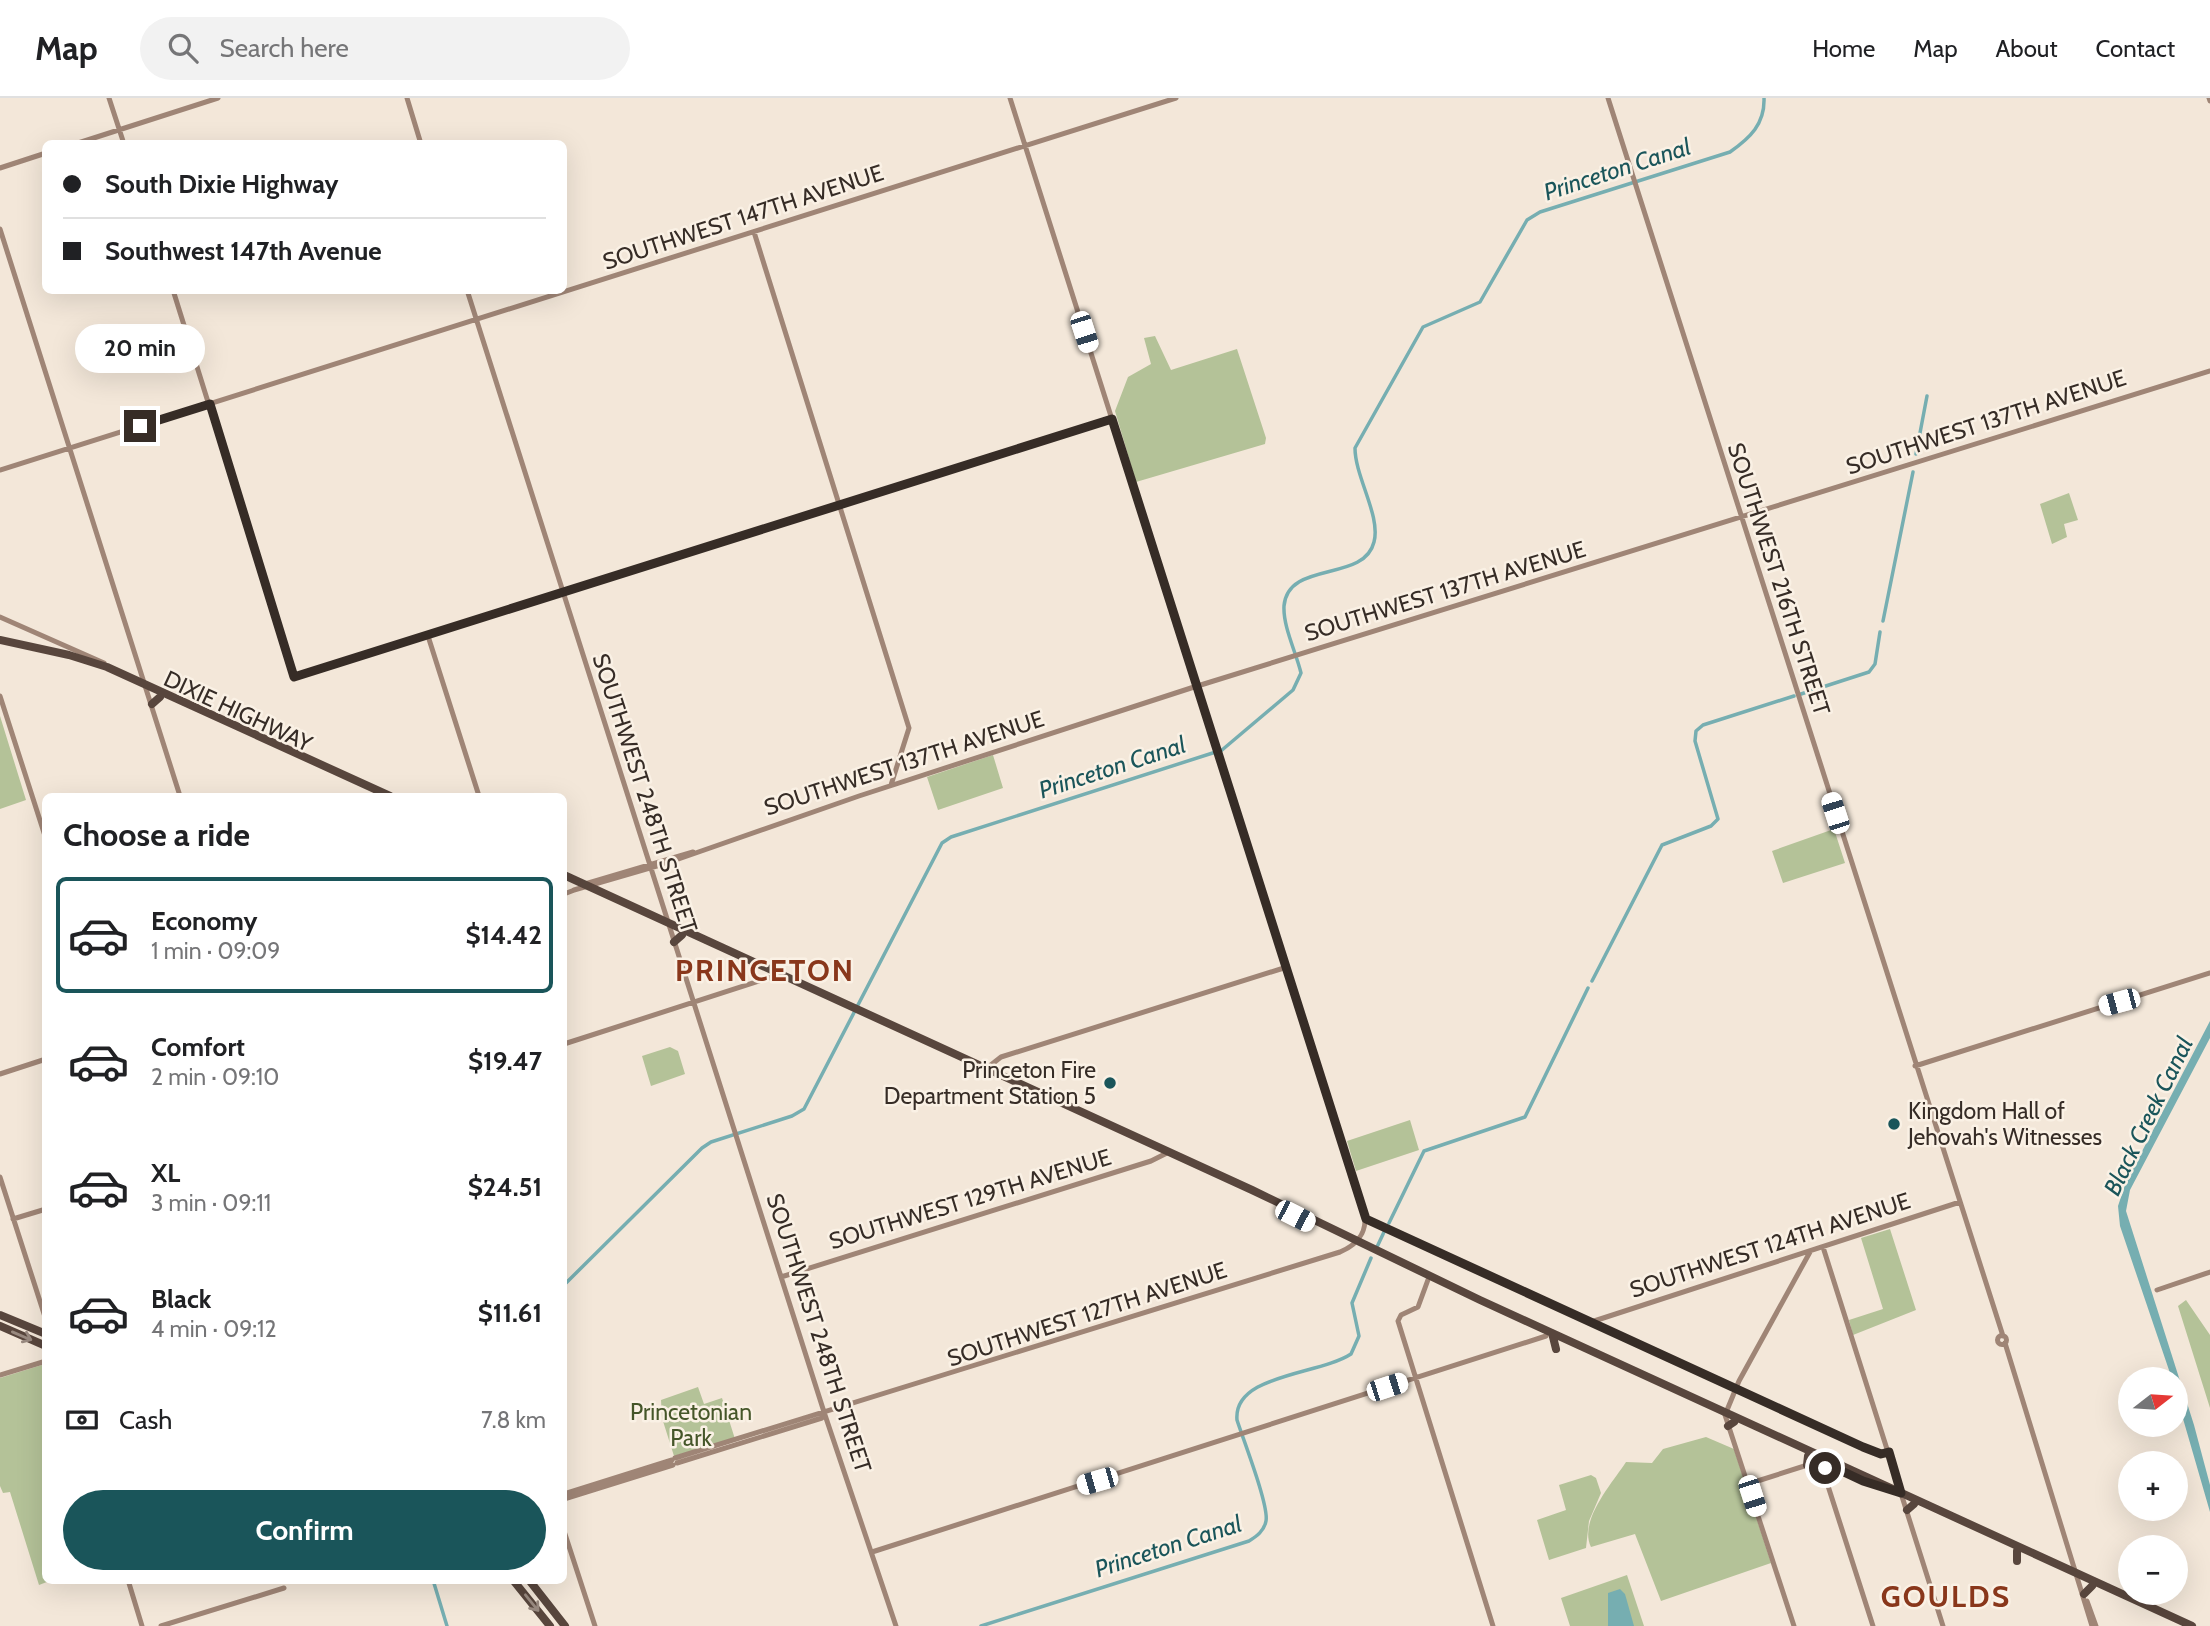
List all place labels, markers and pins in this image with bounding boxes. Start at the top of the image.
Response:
place label: Princeton Fire Department Station 5 [884,1056,1096,1110]
marker: Princeton Fire Department Station 5 [1102,1075,1118,1091]
place label: Kingdom Hall of Jehovah's Witnesses [1907,1097,2102,1151]
marker: Kingdom Hall of Jehovah's Witnesses [1886,1116,1902,1132]

